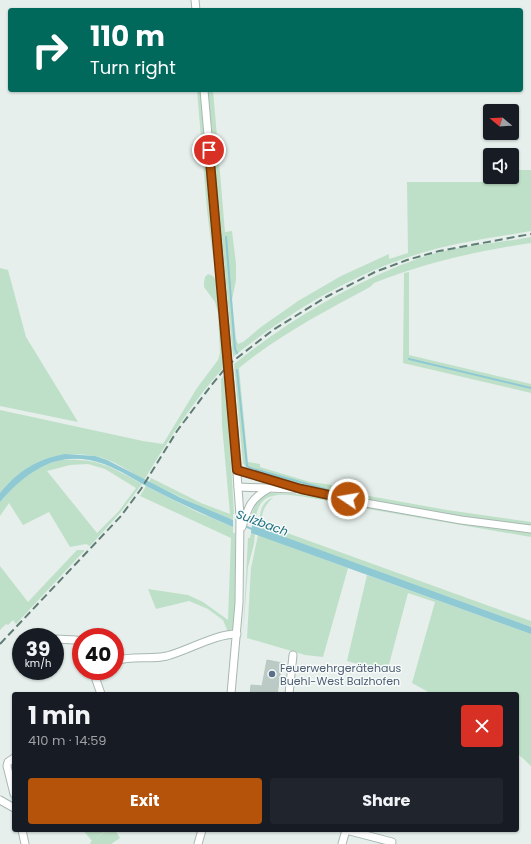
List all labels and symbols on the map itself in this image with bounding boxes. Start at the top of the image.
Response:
north arrow [483,104,519,140]
pin [192,133,226,167]
position arrow [327,478,369,520]
water label: Sulzbach [234,505,291,540]
speed limit sign: 40 [72,628,124,680]
place label: Feuerwehrgerätehaus Buehl-West Balzhofen [280,660,401,689]
marker: Feuerwehrgerätehaus Buehl-West Balzhofen [267,669,277,679]

